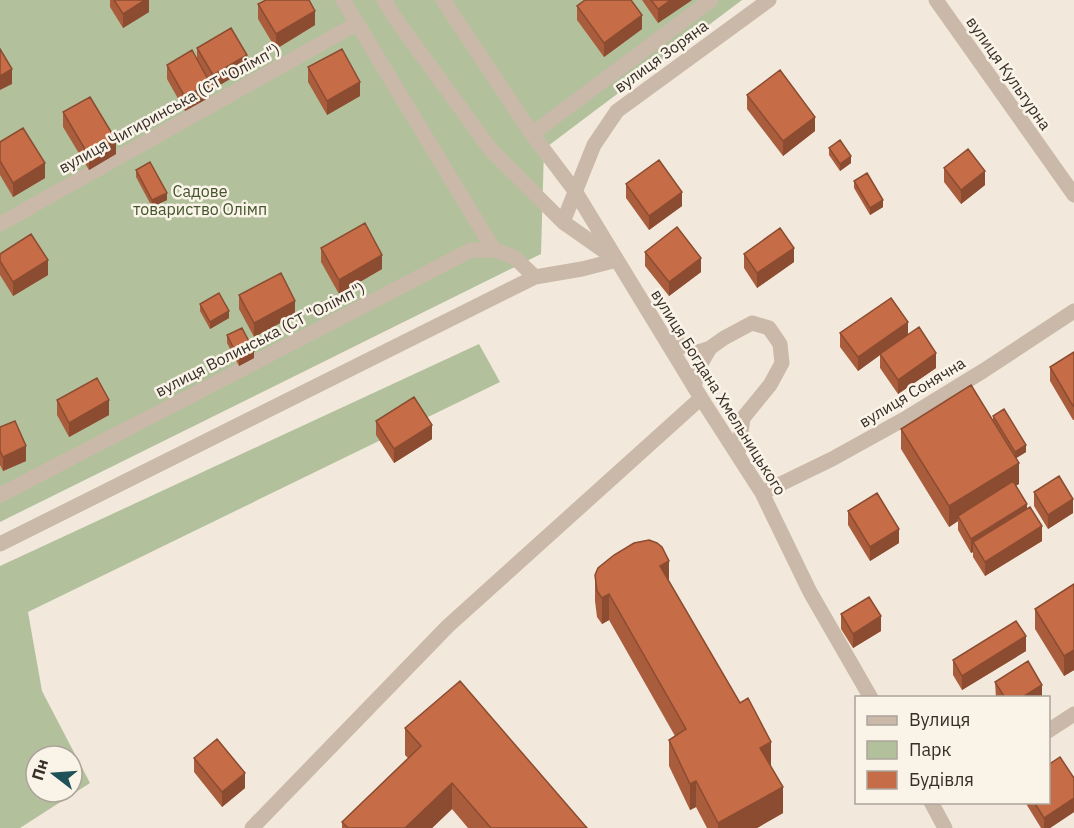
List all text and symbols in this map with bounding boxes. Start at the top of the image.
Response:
street label: вулиця Культурна [962,12,1056,134]
street label: вулиця Зоряна [610,15,712,97]
street label: вулиця Чигиринська (СТ "Олімп") [55,39,283,177]
park label: Садове товариство Олімп [133,181,267,219]
street label: вулиця Волинська (СТ "Олімп") [152,277,368,401]
street label: вулиця Богдана Хмельницького [647,285,791,499]
street label: вулиця Сонячна [855,352,969,432]
legend [855,696,1050,804]
text: Вулиця [909,708,970,731]
text: Парк [909,738,952,761]
north arrow [24,744,84,804]
text: Пн [27,757,52,783]
text: Будівля [909,768,974,791]

